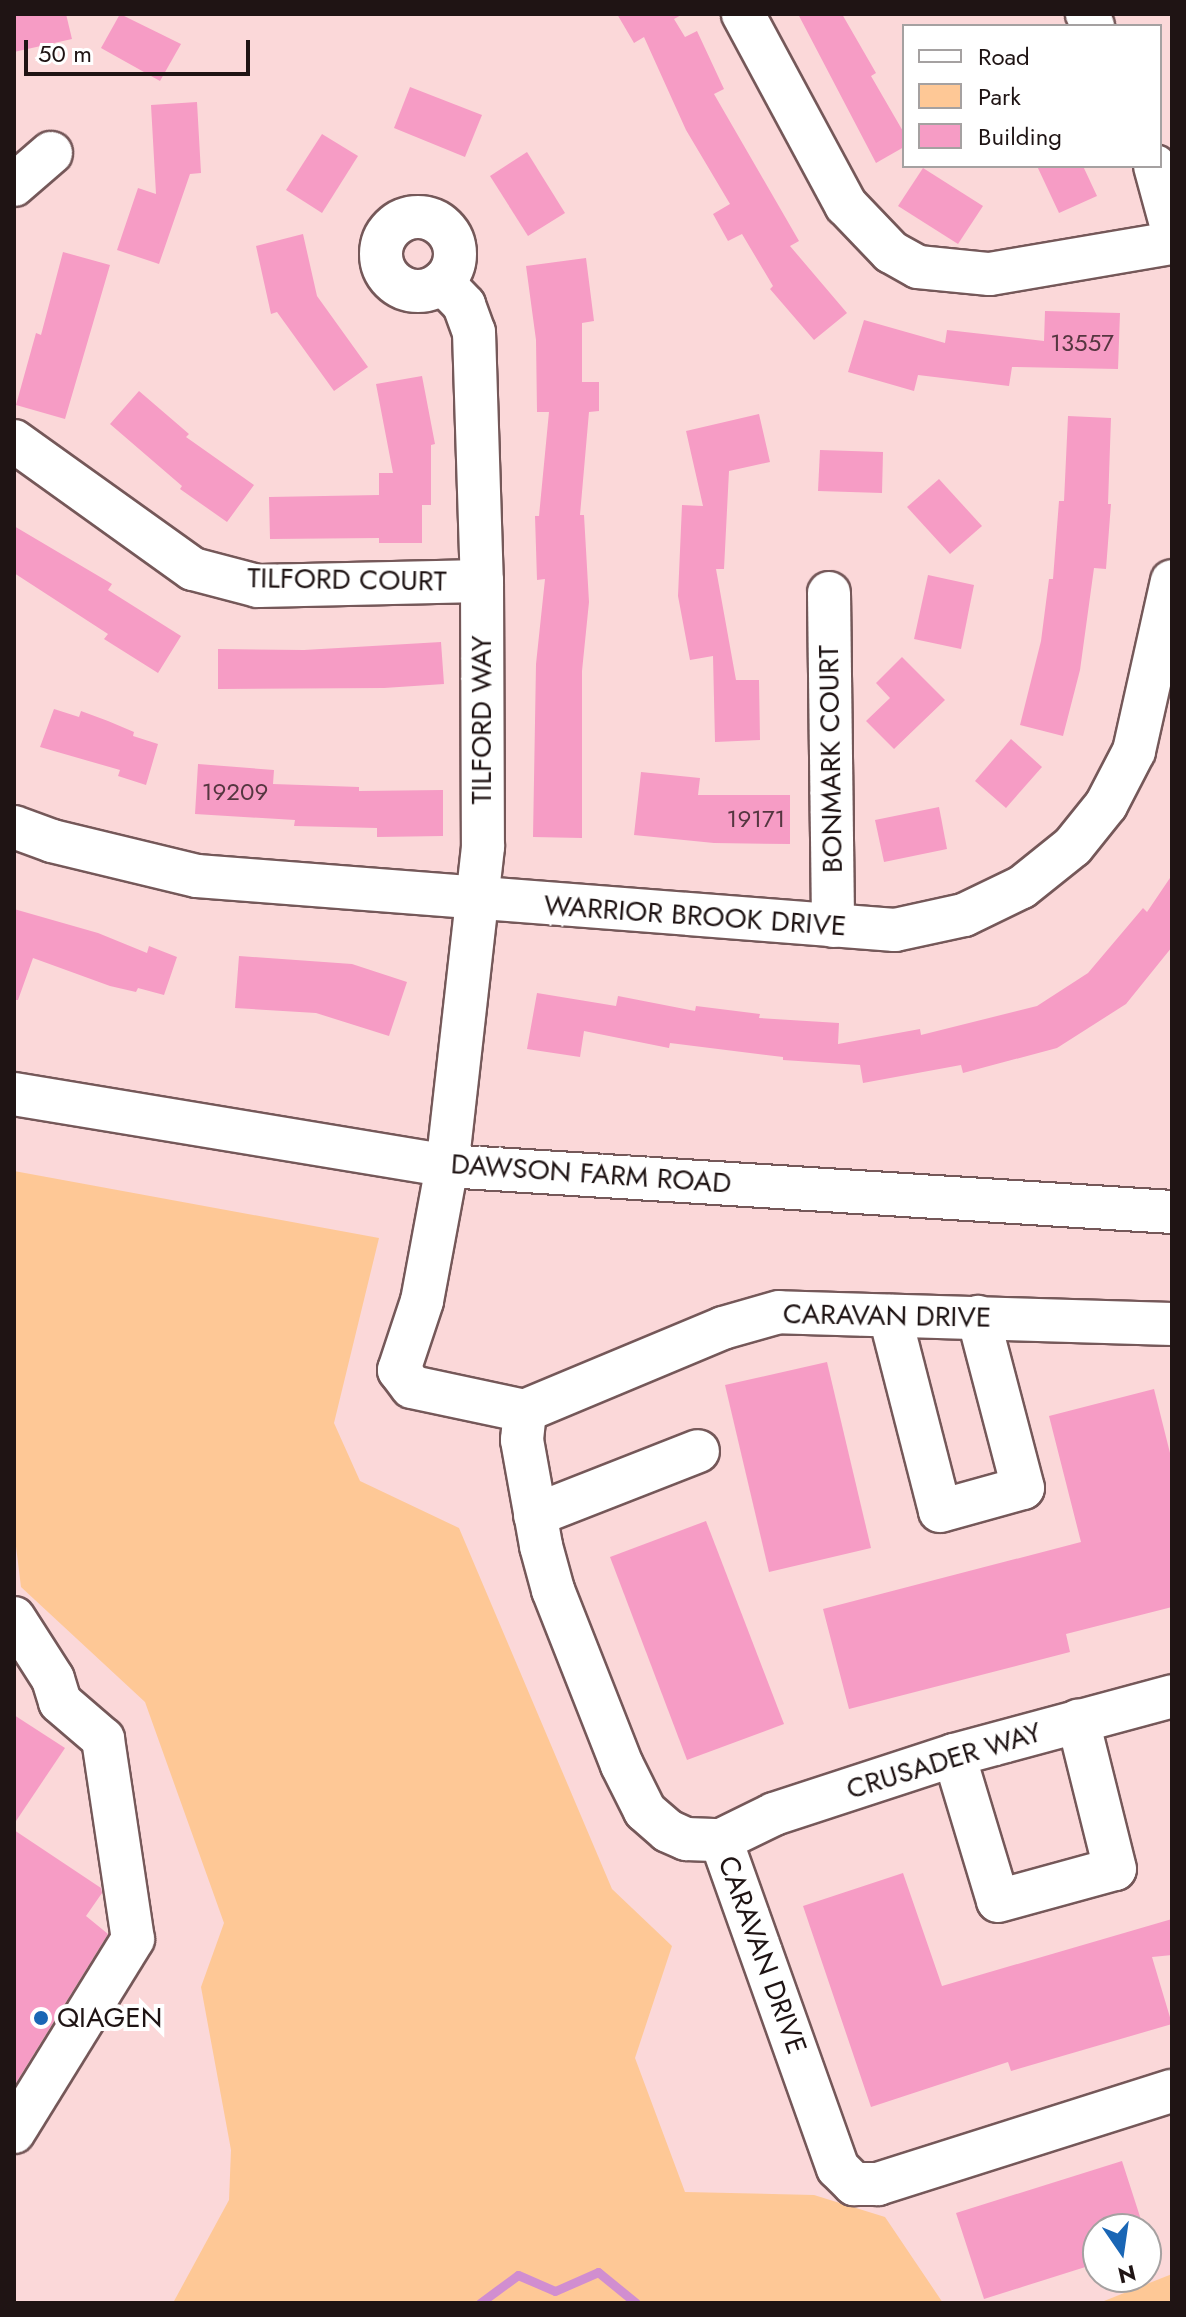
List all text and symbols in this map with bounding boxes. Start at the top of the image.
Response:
scale bar [28,24,254,74]
legend [902,24,1162,168]
text: 50 m [38,36,92,71]
text: Road [978,39,1030,74]
text: Park [978,79,1021,114]
text: Building [978,119,1062,154]
house number: 13557 [1050,329,1114,357]
street label: TILFORD COURT [247,561,447,599]
street label: TILFORD WAY [465,636,499,804]
street label: BONMARK COURT [812,645,850,873]
house number: 19209 [202,778,268,806]
house number: 19171 [727,805,785,833]
street label: WARRIOR BROOK DRIVE [543,889,847,943]
street label: DAWSON FARM ROAD [450,1147,732,1201]
street label: CARAVAN DRIVE [783,1297,991,1335]
street label: CRUSADER WAY [843,1715,1045,1807]
street label: CARAVAN DRIVE [711,1851,813,2059]
place label: QIAGEN [57,2001,162,2035]
marker: QIAGEN [32,2009,50,2027]
north arrow [1082,2213,1162,2293]
text: N [1115,2257,1139,2292]

